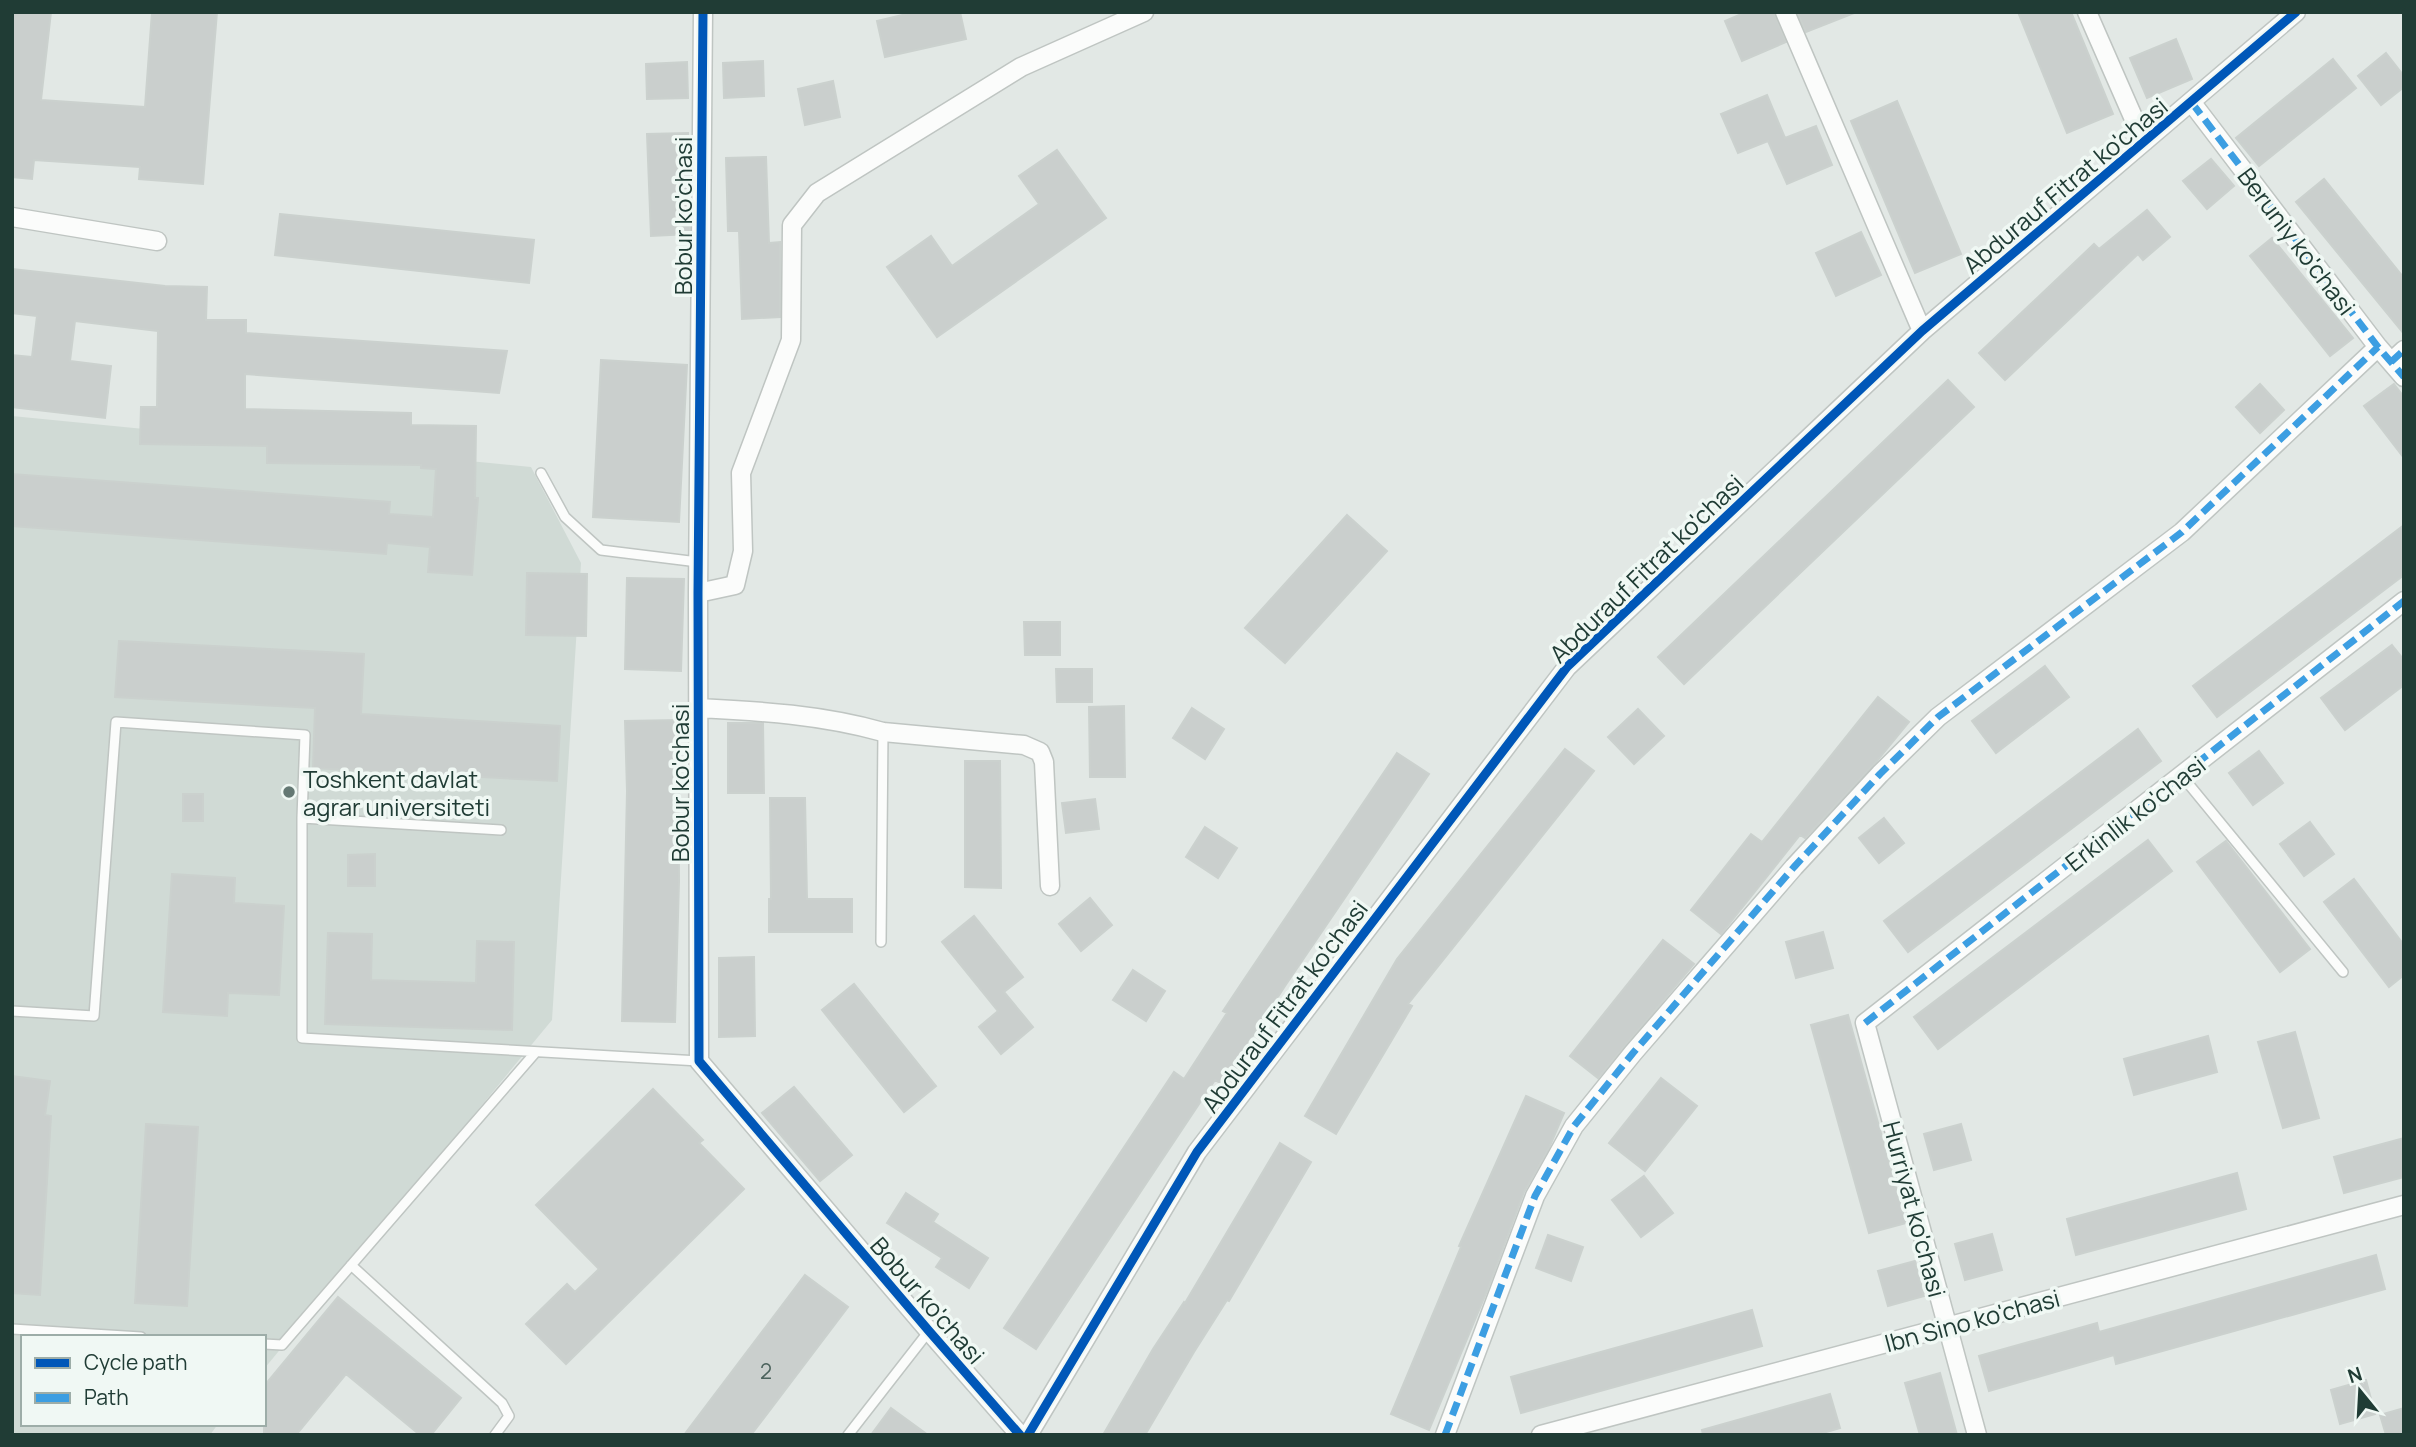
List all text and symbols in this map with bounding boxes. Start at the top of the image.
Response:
street label: Abdurauf Fitrat ko'chasi [1956,89,2174,281]
street label: Bobur ko'chasi [666,137,699,295]
street label: Beruniy ko'chasi [2231,161,2363,321]
street label: Abdurauf Fitrat ko'chasi [1542,467,1750,669]
street label: Bobur ko'chasi [663,704,696,862]
street label: Erkinlik ko'chasi [2058,748,2212,878]
place label: Toshkent davlat agrar universiteti [303,762,490,823]
marker: Toshkent davlat agrar universiteti [281,784,297,800]
street label: Abdurauf Fitrat ko'chasi [1193,893,1375,1119]
street label: Hurriyat ko'chasi [1876,1117,1954,1301]
street label: Bobur ko'chasi [864,1229,992,1371]
street label: Ibn Sino ko'chasi [1881,1281,2063,1359]
legend [21,1335,266,1426]
text: Cycle path [84,1348,187,1376]
north arrow [2325,1356,2395,1426]
house number: 2 [760,1357,772,1385]
text: N [2344,1360,2365,1389]
text: Path [84,1383,129,1411]

